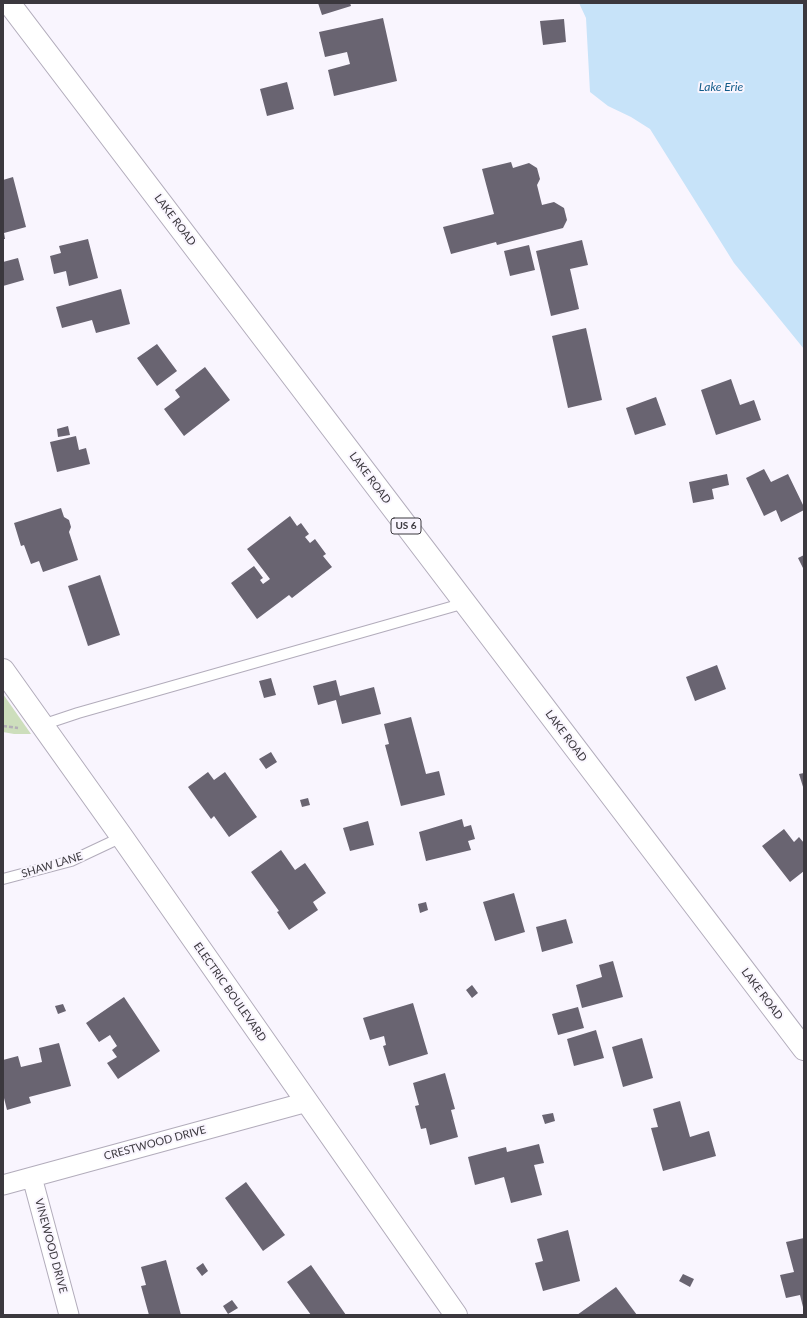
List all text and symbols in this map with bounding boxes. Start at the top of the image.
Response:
water label: Lake Erie [699,80,743,94]
street label: LAKE ROAD [151,192,199,248]
street label: LAKE ROAD [346,450,394,506]
road number: US 6 [391,518,421,534]
street label: LAKE ROAD [542,708,590,764]
street label: SHAW LANE [20,849,84,881]
street label: ELECTRIC BOULEVARD [191,940,269,1044]
street label: LAKE ROAD [738,966,786,1022]
street label: CRESTWOOD DRIVE [102,1123,208,1163]
street label: VINEWOOD DRIVE [32,1197,70,1295]

